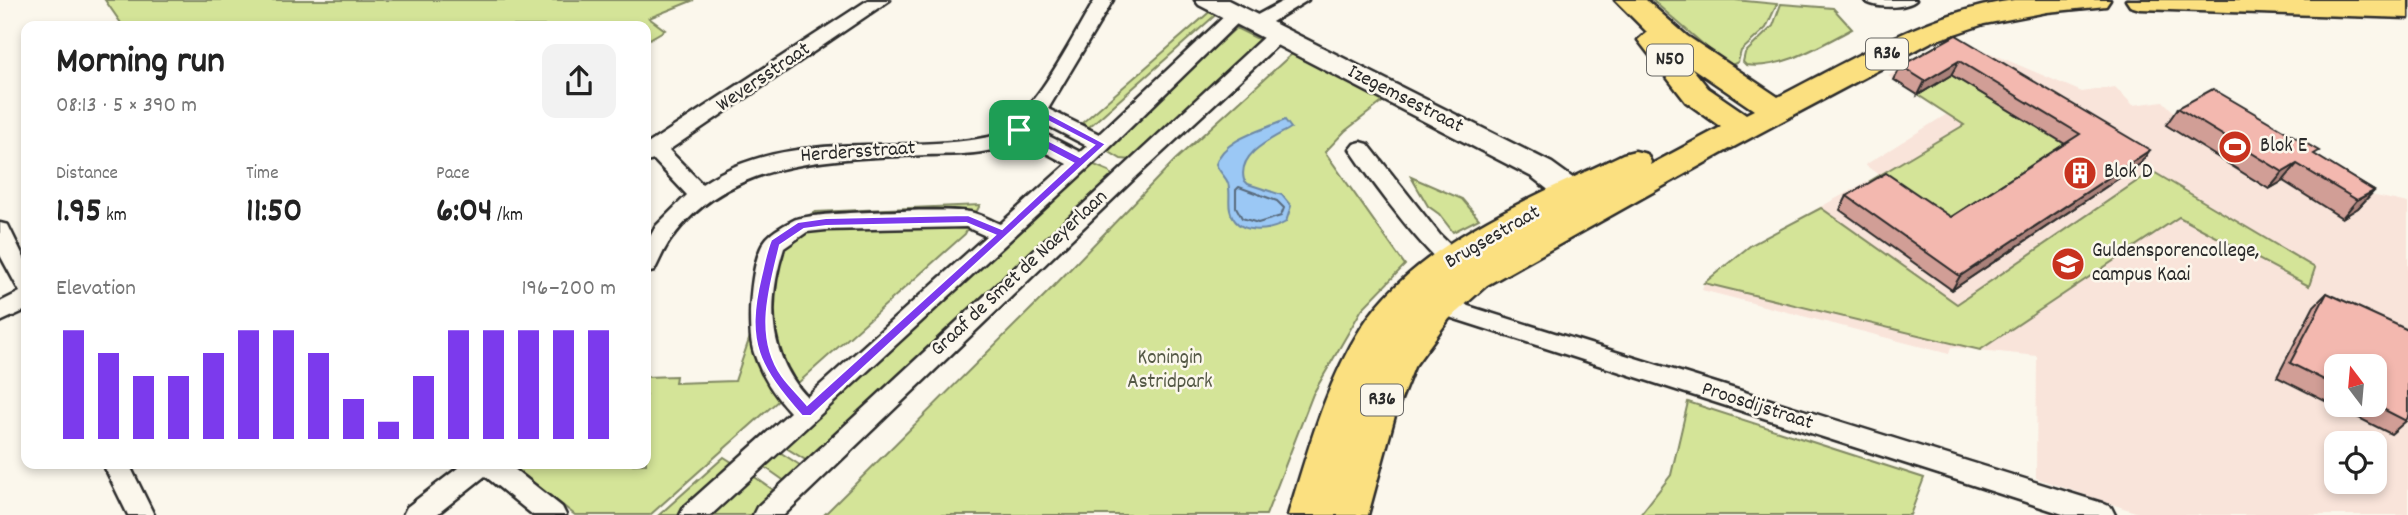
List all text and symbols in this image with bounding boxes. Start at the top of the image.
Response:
street label: Weversstraat [711,35,817,121]
text: Morning run [56,36,225,91]
road number: R36 [1866,38,1908,70]
button: share [542,44,616,118]
road number: N50 [1647,44,1693,76]
street label: Izegemsestraat [1342,58,1468,142]
text: 08:13 · 5 × 390 m [56,90,197,123]
pin [989,100,1049,160]
icon: arrive [1000,111,1038,149]
sports icon: Blok E [2216,128,2254,166]
place label: Blok E [2260,132,2308,162]
street label: Herdersstraat [799,134,917,172]
building icon: Blok D [2061,154,2099,192]
place label: Blok D [2104,158,2153,188]
text: Distance [56,161,118,188]
text: Time [246,161,279,188]
text: Pace [436,161,470,188]
street label: Graaf de Smet de Naeyerlaan [925,184,1115,364]
text: 1.95 [56,188,102,238]
text: 11:50 [246,188,302,238]
text: 6:04 [436,188,493,238]
street label: Brugsestraat [1440,198,1547,277]
text: km [102,203,127,230]
text: /km [493,203,523,230]
place label: Guldensporencollege, campus Kaai [2092,237,2260,291]
school or university icon: Guldensporencollege, campus Kaai [2049,245,2087,283]
text: Elevation [56,273,136,306]
text: 196–200 m [522,273,616,306]
park label: Koningin Astridpark [1127,344,1213,398]
north arrow [2324,354,2387,416]
map controls [2324,354,2387,494]
street label: Proosdijstraat [1697,375,1817,439]
road number: R36 [1361,384,1403,416]
button: locate [2324,431,2387,494]

